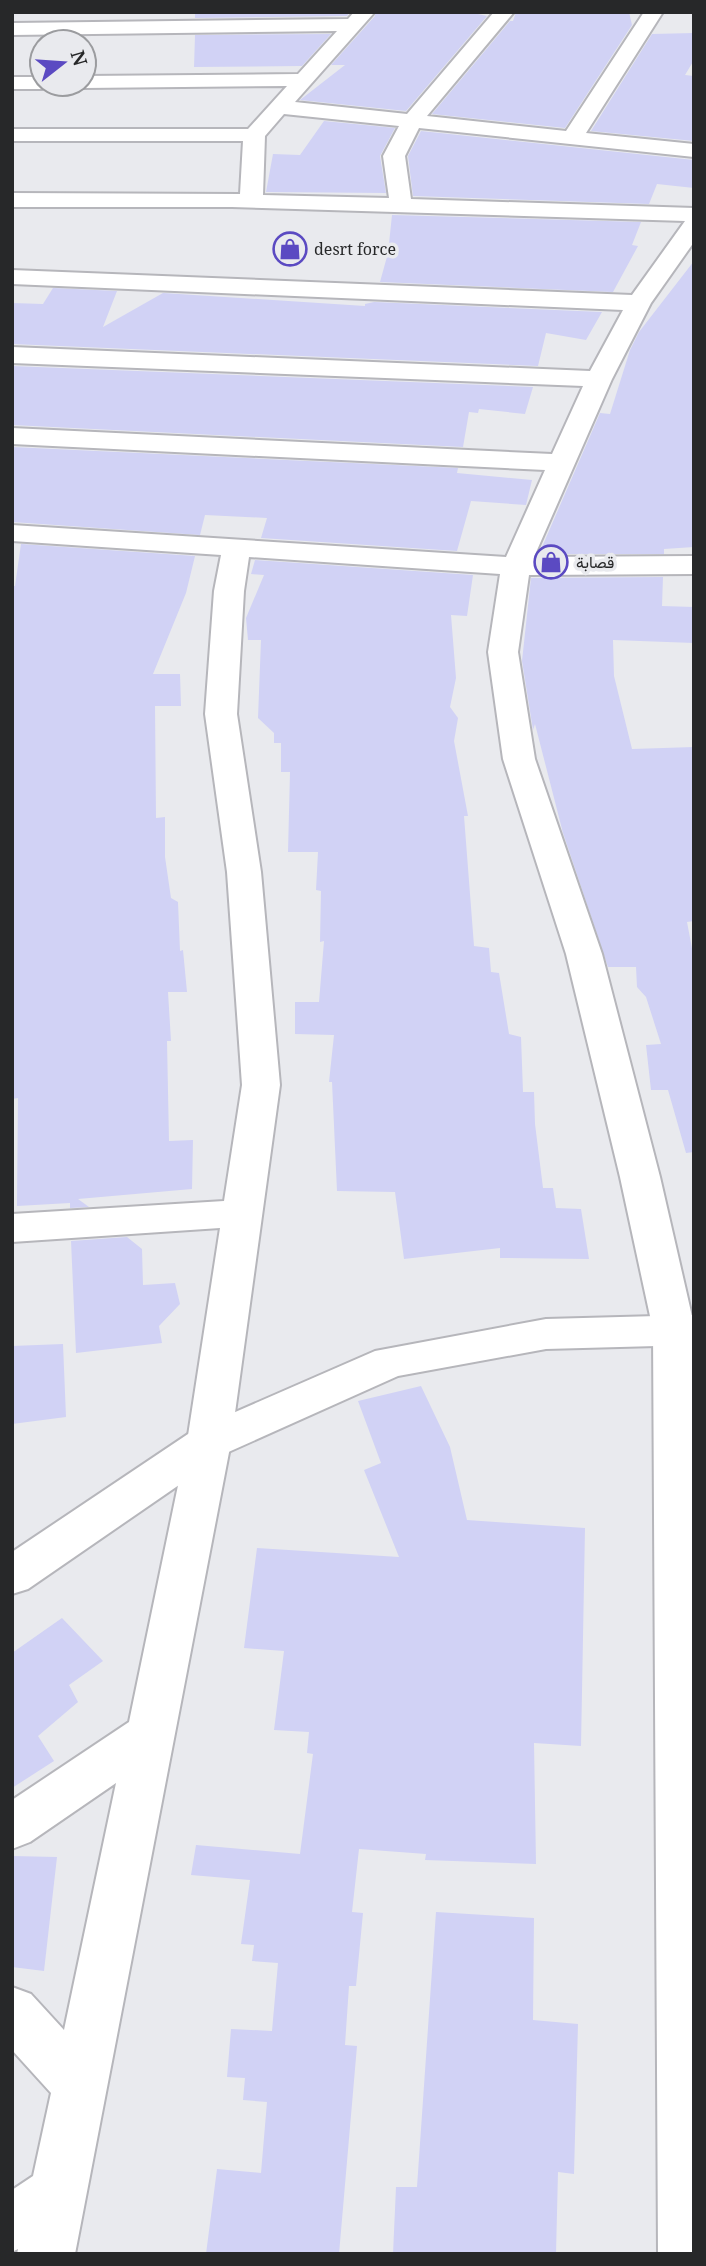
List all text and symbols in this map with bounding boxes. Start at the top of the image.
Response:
north arrow [28,28,98,98]
text: N [65,47,94,69]
shop icon: desrt force [271,230,309,268]
place label: desrt force [314,238,396,260]
shop icon: قصابة [532,543,570,581]
place label: قصابة [576,551,614,573]

